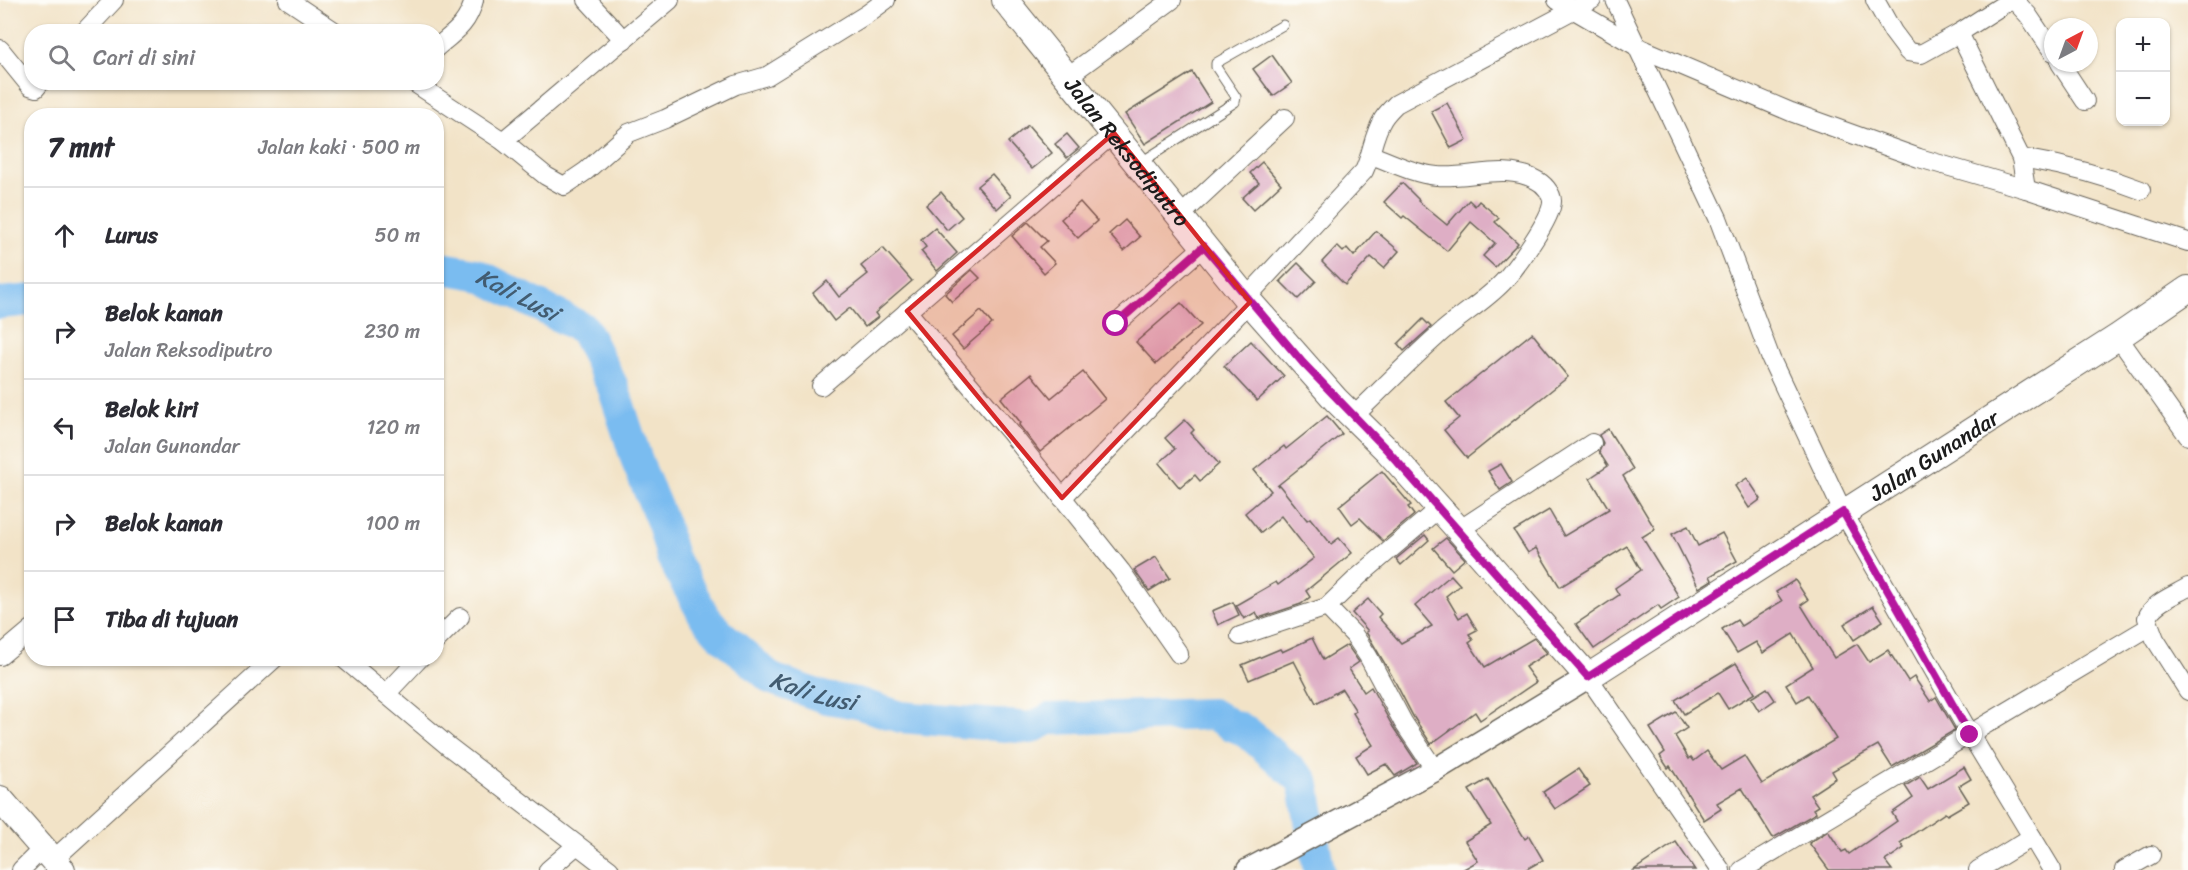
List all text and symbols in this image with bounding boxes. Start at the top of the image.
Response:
north arrow [2044,18,2098,72]
map controls [2116,18,2170,126]
button: + [2116,18,2170,72]
search box [24,24,444,90]
text: Cari di sini [93,38,195,77]
icon: search [45,41,78,74]
street label: Jalan Reksodiputro [1054,67,1200,236]
button: − [2116,72,2170,126]
text: 7 mnt [48,124,114,170]
text: Jalan kaki · 500 m [258,130,420,165]
text: Lurus [105,216,158,255]
text: 50 m [375,218,420,253]
icon: ahead [48,219,81,252]
water label: Kali Lusi [469,256,570,336]
text: Belok kanan [105,294,223,333]
route start [1102,310,1128,336]
text: 230 m [364,314,420,349]
icon: right [48,315,81,348]
text: Jalan Reksodiputro [105,333,272,368]
text: Belok kiri [105,390,198,429]
street label: Jalan Gunandar [1860,398,2008,512]
text: 120 m [367,410,420,445]
icon: left [48,411,81,444]
text: Jalan Gunandar [105,429,240,464]
text: Belok kanan [105,504,223,543]
text: 100 m [366,506,420,541]
icon: right [48,507,81,540]
text: Tiba di tujuan [105,600,238,639]
icon: arrive [48,603,81,636]
water label: Kali Lusi [764,659,863,724]
route end [1956,721,1982,747]

